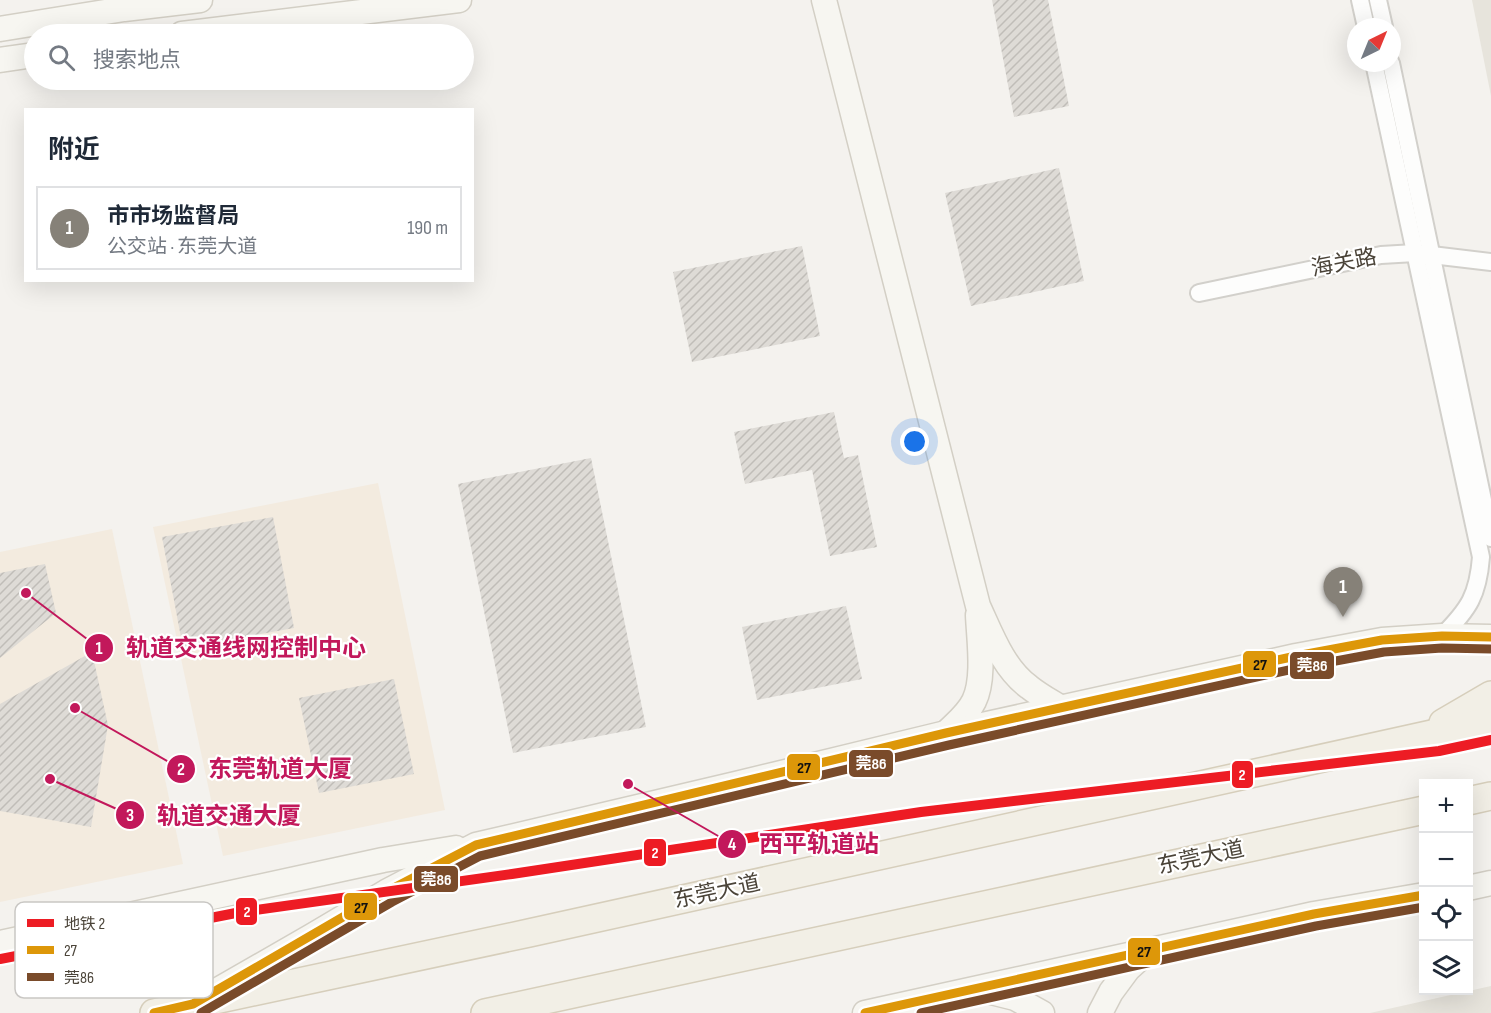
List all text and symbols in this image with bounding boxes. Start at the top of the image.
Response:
north arrow [1347,18,1401,72]
search box [24,24,474,90]
icon: search [45,41,78,74]
text: 搜索地点 [93,47,181,74]
text: 附近 [48,135,100,166]
text: 市市场监督局 [107,203,239,230]
text: 1 [66,216,73,240]
text: 190 m [407,216,448,240]
text: 公交站 · 东莞大道 [107,235,257,259]
street label: 海关路 [1309,243,1379,283]
your location [900,427,929,456]
pin: 1 [1324,568,1362,617]
callout: 轨道交通线网控制中心 [84,627,378,669]
text: 轨道交通线网控制中心 [126,634,366,663]
text: 1 [95,638,103,659]
line badge: 27 [1242,650,1277,678]
line badge: 莞86 [1289,651,1335,680]
text: 27 [1253,656,1267,675]
text: 莞86 [1296,657,1328,676]
callout: 东莞轨道大厦 [166,748,364,790]
line badge: 莞86 [848,749,894,778]
line badge: 27 [786,753,821,781]
text: 东莞轨道大厦 [208,755,352,784]
text: 莞86 [855,755,887,774]
text: 2 [177,759,185,780]
text: 27 [797,759,811,778]
line badge: 2 [1231,760,1254,789]
text: 2 [1238,766,1246,785]
map controls [1419,779,1473,995]
button: + [1419,779,1473,833]
callout: 轨道交通大厦 [115,794,313,836]
text: 轨道交通大厦 [157,802,301,831]
text: 3 [126,805,134,826]
callout: 西平轨道站 [717,823,891,865]
text: 西平轨道站 [759,830,879,859]
button: − [1419,833,1473,887]
text: 4 [728,834,737,855]
street label: 东莞大道 [1155,836,1247,880]
line badge: 2 [643,838,667,867]
text: 2 [651,844,659,863]
line badge: 莞86 [413,865,459,893]
street label: 东莞大道 [671,870,763,914]
text: 莞86 [420,871,452,890]
button: locate [1419,887,1473,941]
line badge: 27 [343,892,378,921]
line badge: 2 [235,897,258,926]
text: 27 [354,899,368,918]
legend [15,902,213,998]
text: 2 [243,903,251,922]
text: 地铁 2 [64,915,105,934]
line badge: 27 [1127,937,1161,966]
button: layers [1419,941,1473,995]
text: 27 [64,942,78,961]
text: 27 [1137,943,1151,962]
text: 莞86 [64,969,94,988]

